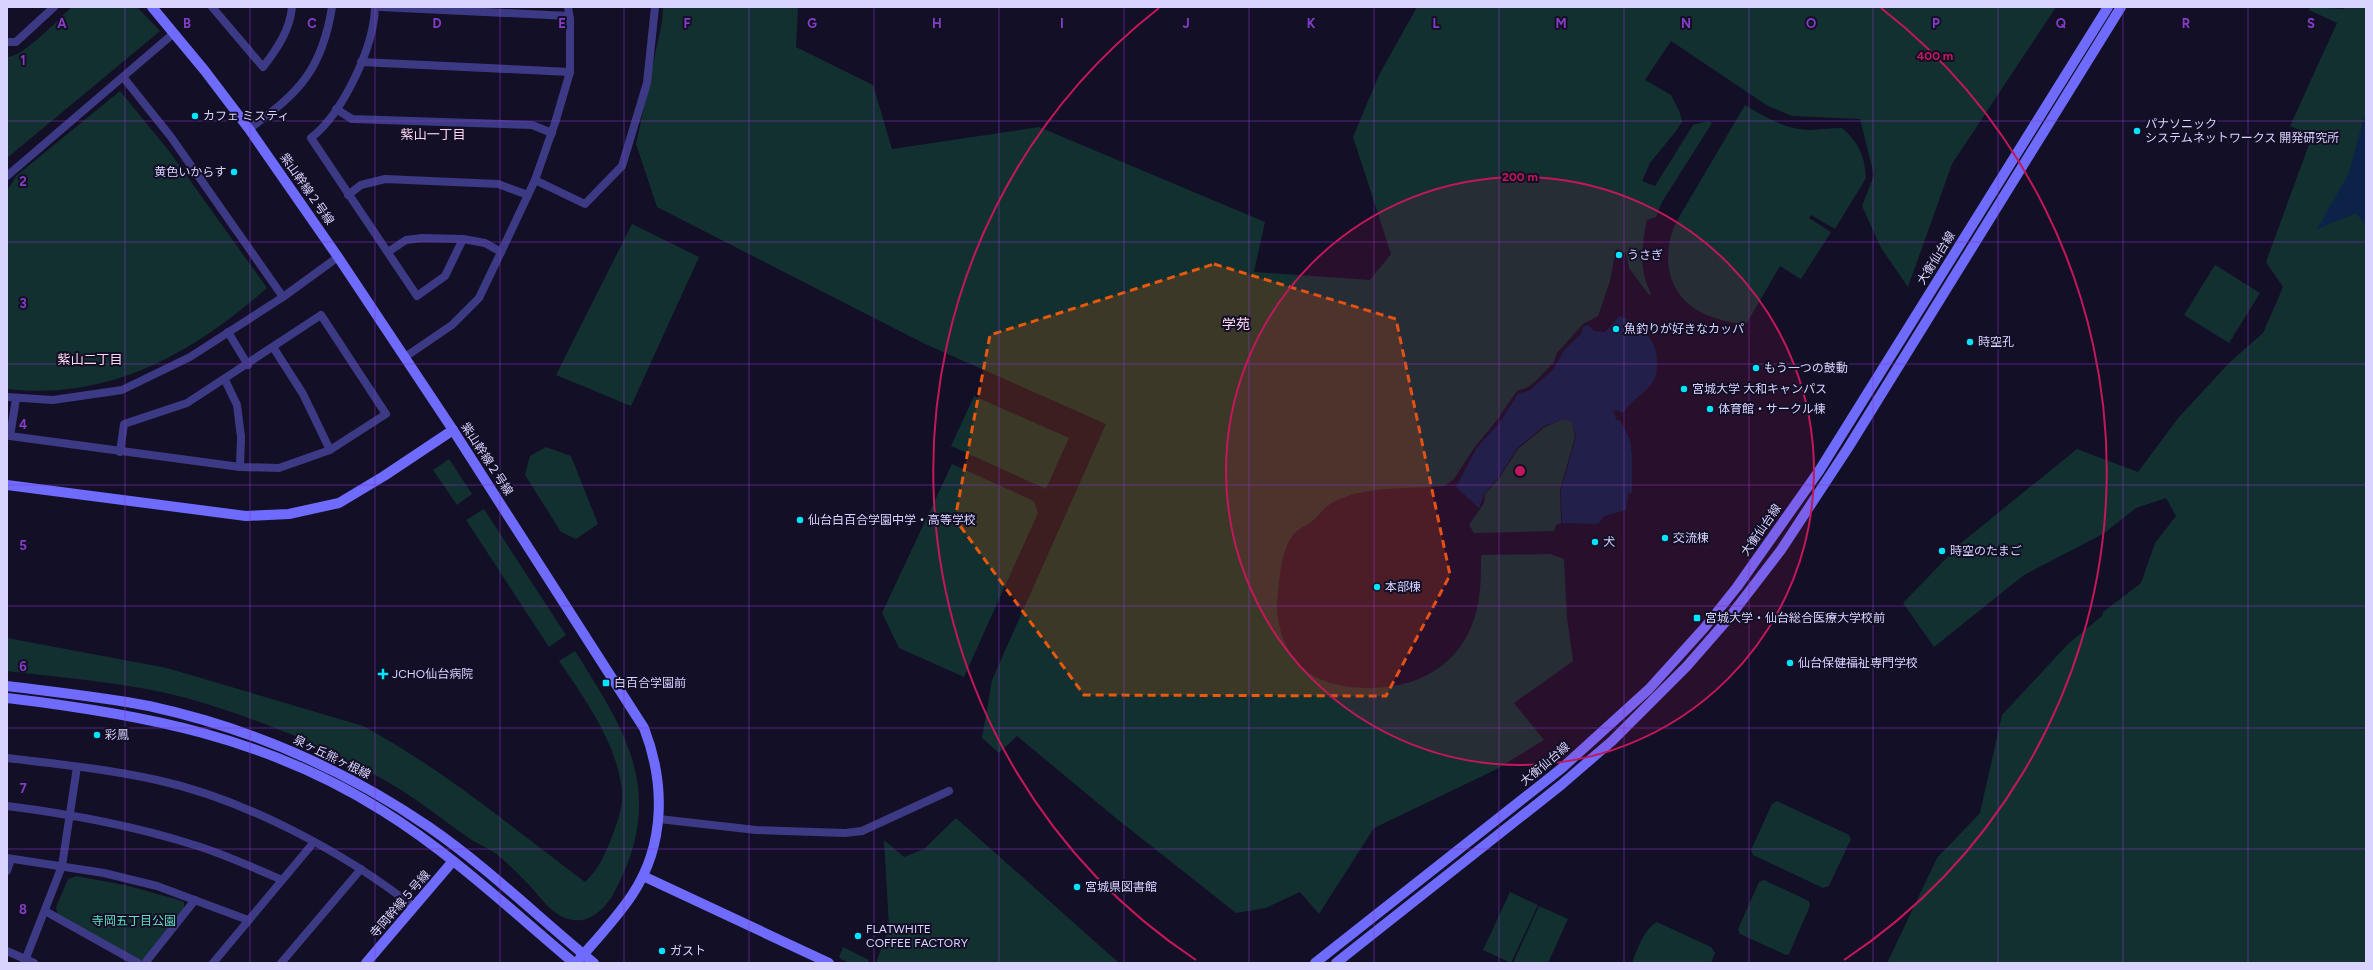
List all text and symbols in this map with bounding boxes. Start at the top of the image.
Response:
text: A [57,16,67,31]
text: B [183,16,191,31]
text: C [307,16,317,31]
text: D [432,16,442,31]
text: E [558,16,566,31]
text: F [683,16,691,31]
text: G [807,16,817,31]
text: H [932,16,942,31]
text: I [1060,16,1064,31]
text: J [1182,16,1190,31]
text: K [1307,16,1316,31]
text: L [1433,16,1440,31]
text: M [1555,16,1567,31]
text: N [1681,16,1691,31]
text: O [1806,16,1816,31]
text: P [1932,16,1940,31]
text: Q [2056,16,2066,31]
text: R [2182,16,2191,31]
text: S [2307,16,2315,31]
text: 400 m [1917,49,1953,63]
text: 1 [20,53,26,68]
place label: カフェ ミスティ [203,109,289,123]
marker: カフェ ミスティ [190,111,200,121]
place label: パナソニック システムネットワークス 開発研究所 [2145,117,2339,145]
marker: パナソニック システムネットワークス 開発研究所 [2132,126,2142,136]
district label: 紫山一丁目 [400,127,466,142]
street label: 紫山幹線２号線 [277,151,337,227]
place label: 黄色いからす [154,165,226,179]
marker: 黄色いからす [229,167,239,177]
text: 200 m [1502,170,1538,184]
text: 2 [19,174,27,189]
street label: 大衡仙台線 [1914,229,1958,287]
place label: うさぎ [1627,248,1663,262]
marker: うさぎ [1614,250,1624,260]
text: 3 [19,296,27,311]
district label: 学苑 [1222,316,1250,333]
place label: 魚釣りが好きなカッパ [1624,322,1744,336]
marker: 魚釣りが好きなカッパ [1611,324,1621,334]
place label: 時空孔 [1978,335,2014,349]
marker: 時空孔 [1965,337,1975,347]
district label: 紫山二丁目 [57,352,123,367]
place label: もう一つの鼓動 [1764,361,1848,375]
marker: もう一つの鼓動 [1751,363,1761,373]
place label: 宮城大学 大和キャンパス [1692,382,1827,396]
marker: 宮城大学 大和キャンパス [1679,384,1689,394]
place label: 体育館・サークル棟 [1718,402,1826,416]
marker: 体育館・サークル棟 [1705,404,1715,414]
text: 4 [19,417,27,432]
street label: 紫山幹線２号線 [458,420,516,498]
centre of rings [1513,464,1527,478]
street label: 大衡仙台線 [1738,501,1784,559]
place label: 仙台白百合学園中学・高等学校 [808,513,976,527]
marker: 仙台白百合学園中学・高等学校 [795,515,805,525]
place label: 交流棟 [1673,531,1709,545]
marker: 交流棟 [1660,533,1670,543]
place label: 犬 [1603,535,1615,549]
marker: 犬 [1590,537,1600,547]
text: 5 [19,538,27,553]
place label: 時空のたまご [1950,544,2022,558]
marker: 時空のたまご [1937,546,1947,556]
place label: 本部棟 [1385,580,1421,594]
marker: 本部棟 [1372,582,1382,592]
place label: 宮城大学・仙台総合医療大学校前 [1705,611,1885,625]
marker: 宮城大学・仙台総合医療大学校前 [1692,613,1702,623]
place label: 仙台保健福祉専門学校 [1798,656,1918,670]
marker: 仙台保健福祉専門学校 [1785,658,1795,668]
text: 6 [19,659,27,674]
place label: JCHO仙台病院 [392,667,473,681]
marker: JCHO仙台病院 [377,668,389,680]
place label: 白百合学園前 [614,676,686,690]
marker: 白百合学園前 [601,678,611,688]
place label: 彩鳳 [105,728,129,742]
marker: 彩鳳 [92,730,102,740]
street label: 泉ヶ丘熊ヶ根線 [291,732,373,782]
street label: 大衡仙台線 [1518,739,1572,789]
text: 7 [19,781,27,796]
street label: 寺岡幹線５号線 [367,868,433,940]
place label: 宮城県図書館 [1085,880,1157,894]
marker: 宮城県図書館 [1072,882,1082,892]
text: 8 [19,902,27,917]
park label: 寺岡五丁目公園 [92,914,176,928]
place label: FLATWHITE COFFEE FACTORY [866,922,969,950]
marker: FLATWHITE COFFEE FACTORY [853,931,863,941]
place label: ガスト [670,944,706,958]
marker: ガスト [657,946,667,956]

